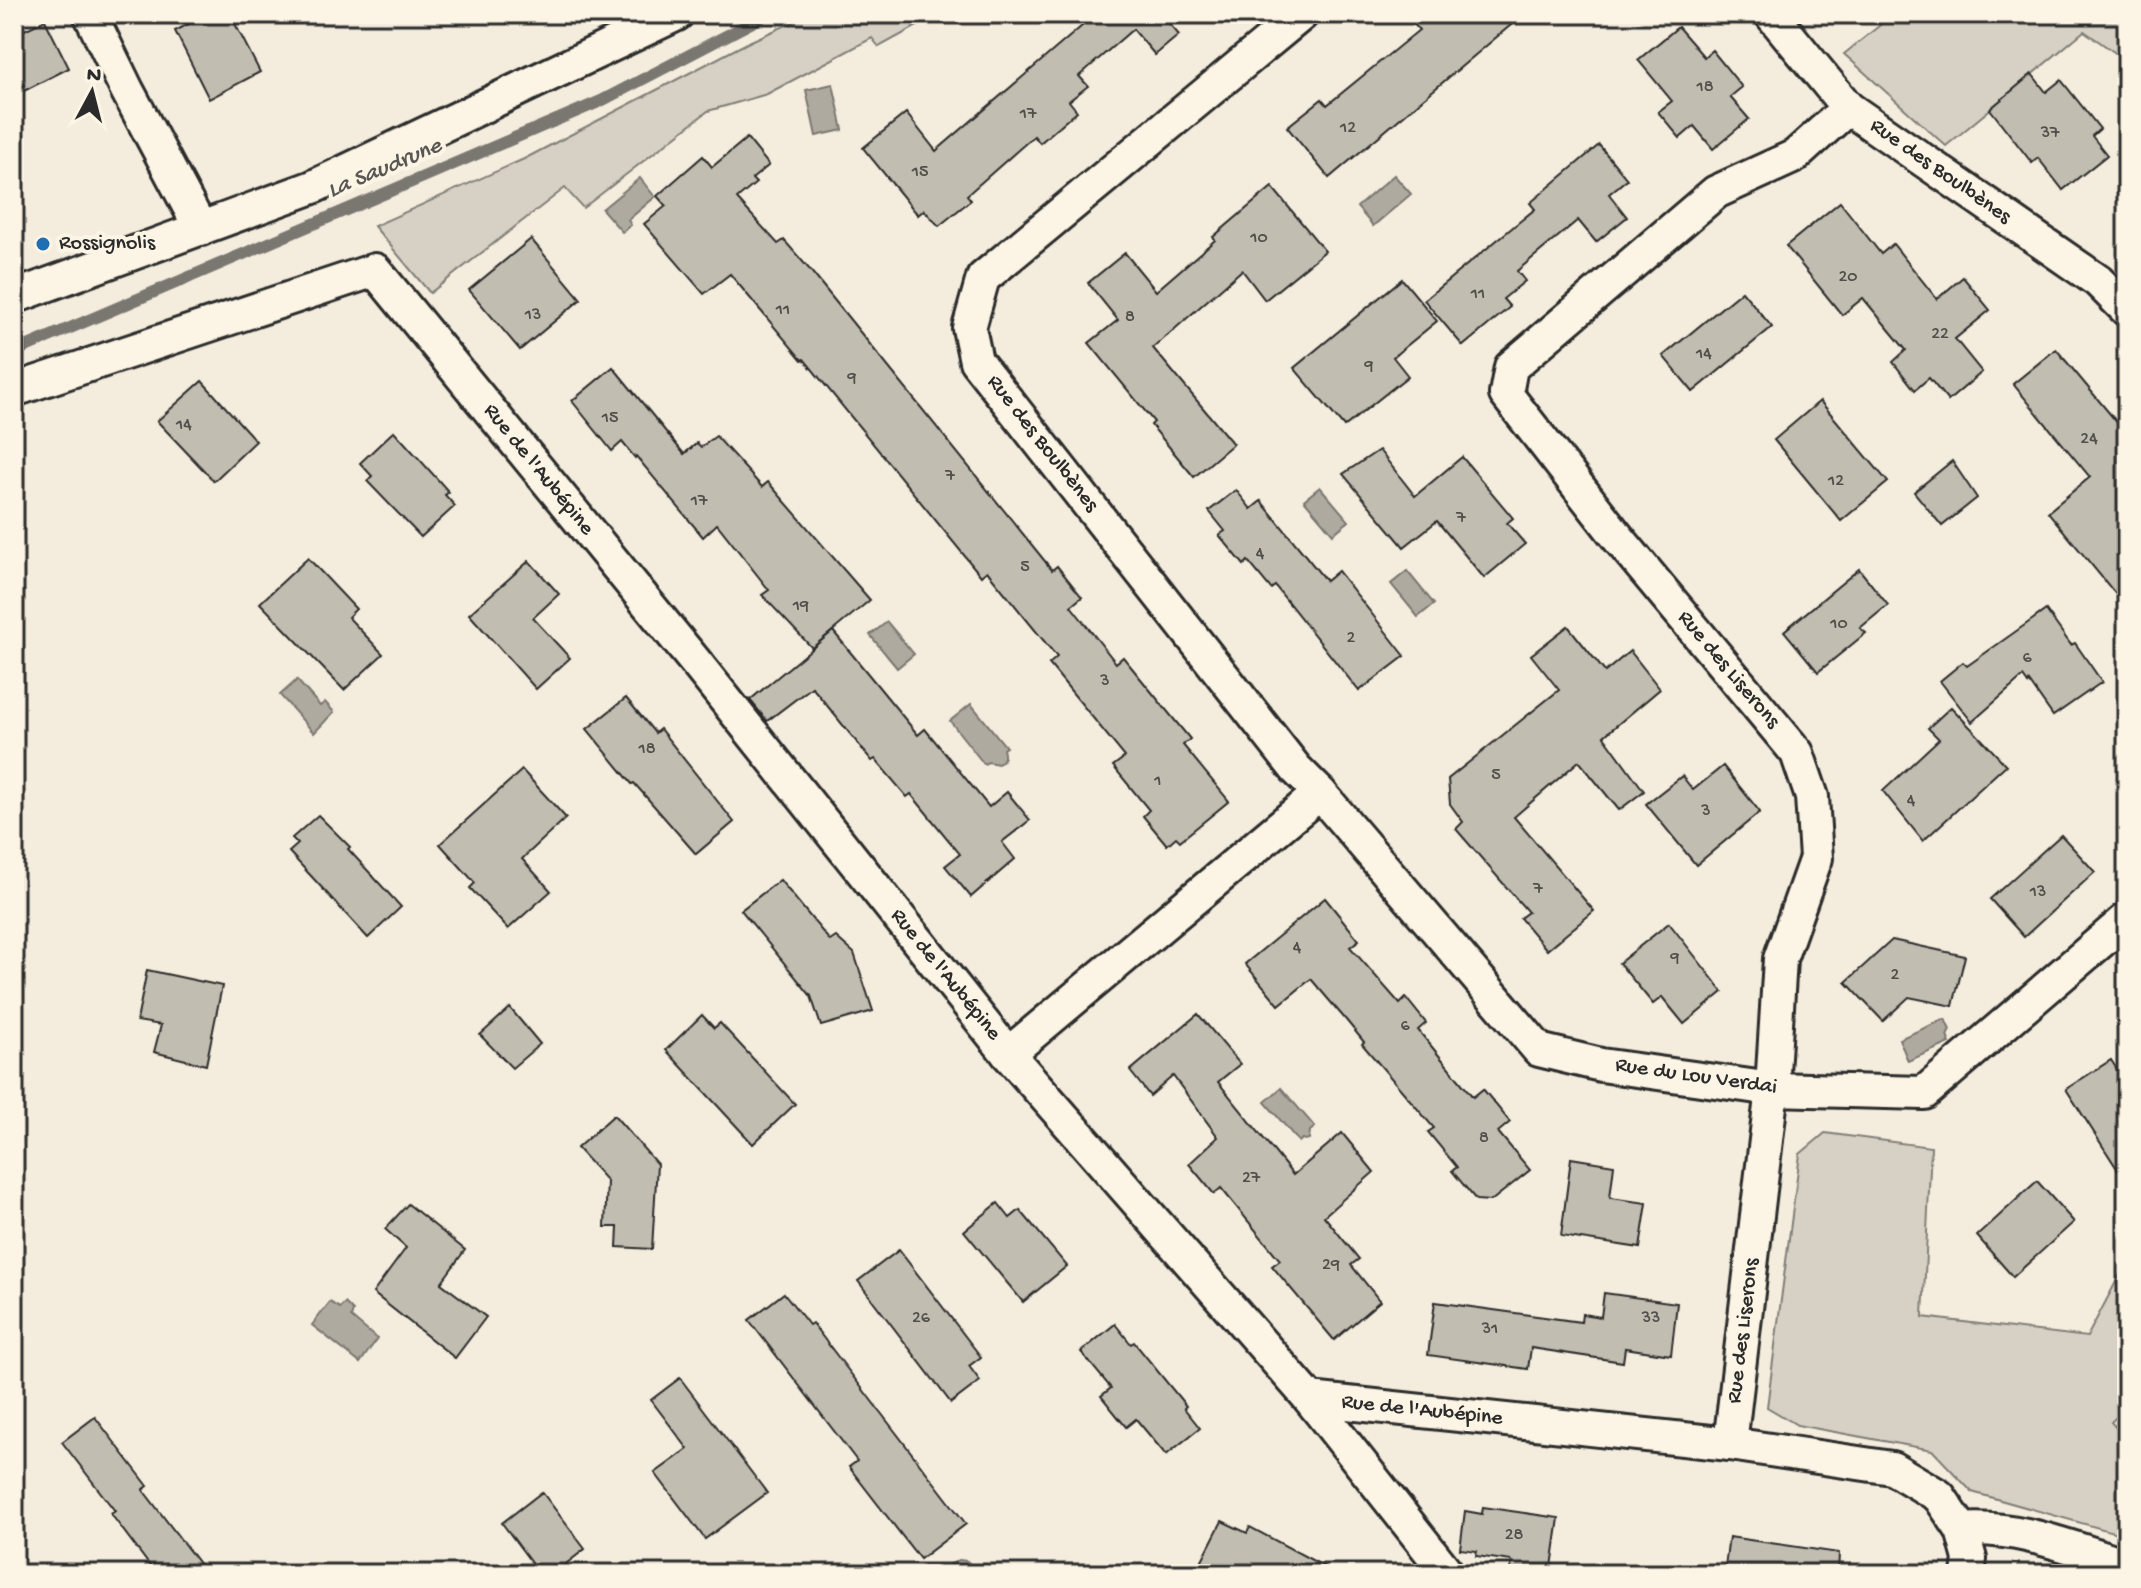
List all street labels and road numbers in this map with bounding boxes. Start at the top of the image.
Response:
street label: Rue des Boulbènes [1864,114,2016,231]
street label: Rue des Boulbènes [980,370,1104,518]
street label: Rue de l'Aubépine [477,399,599,542]
street label: Rue des Liserons [1671,606,1785,735]
street label: Rue de l'Aubépine [884,904,1006,1047]
street label: Rue du Lou Verdai [1613,1053,1779,1101]
street label: Rue des Liserons [1722,1256,1766,1405]
street label: Rue de l'Aubépine [1340,1390,1505,1432]

